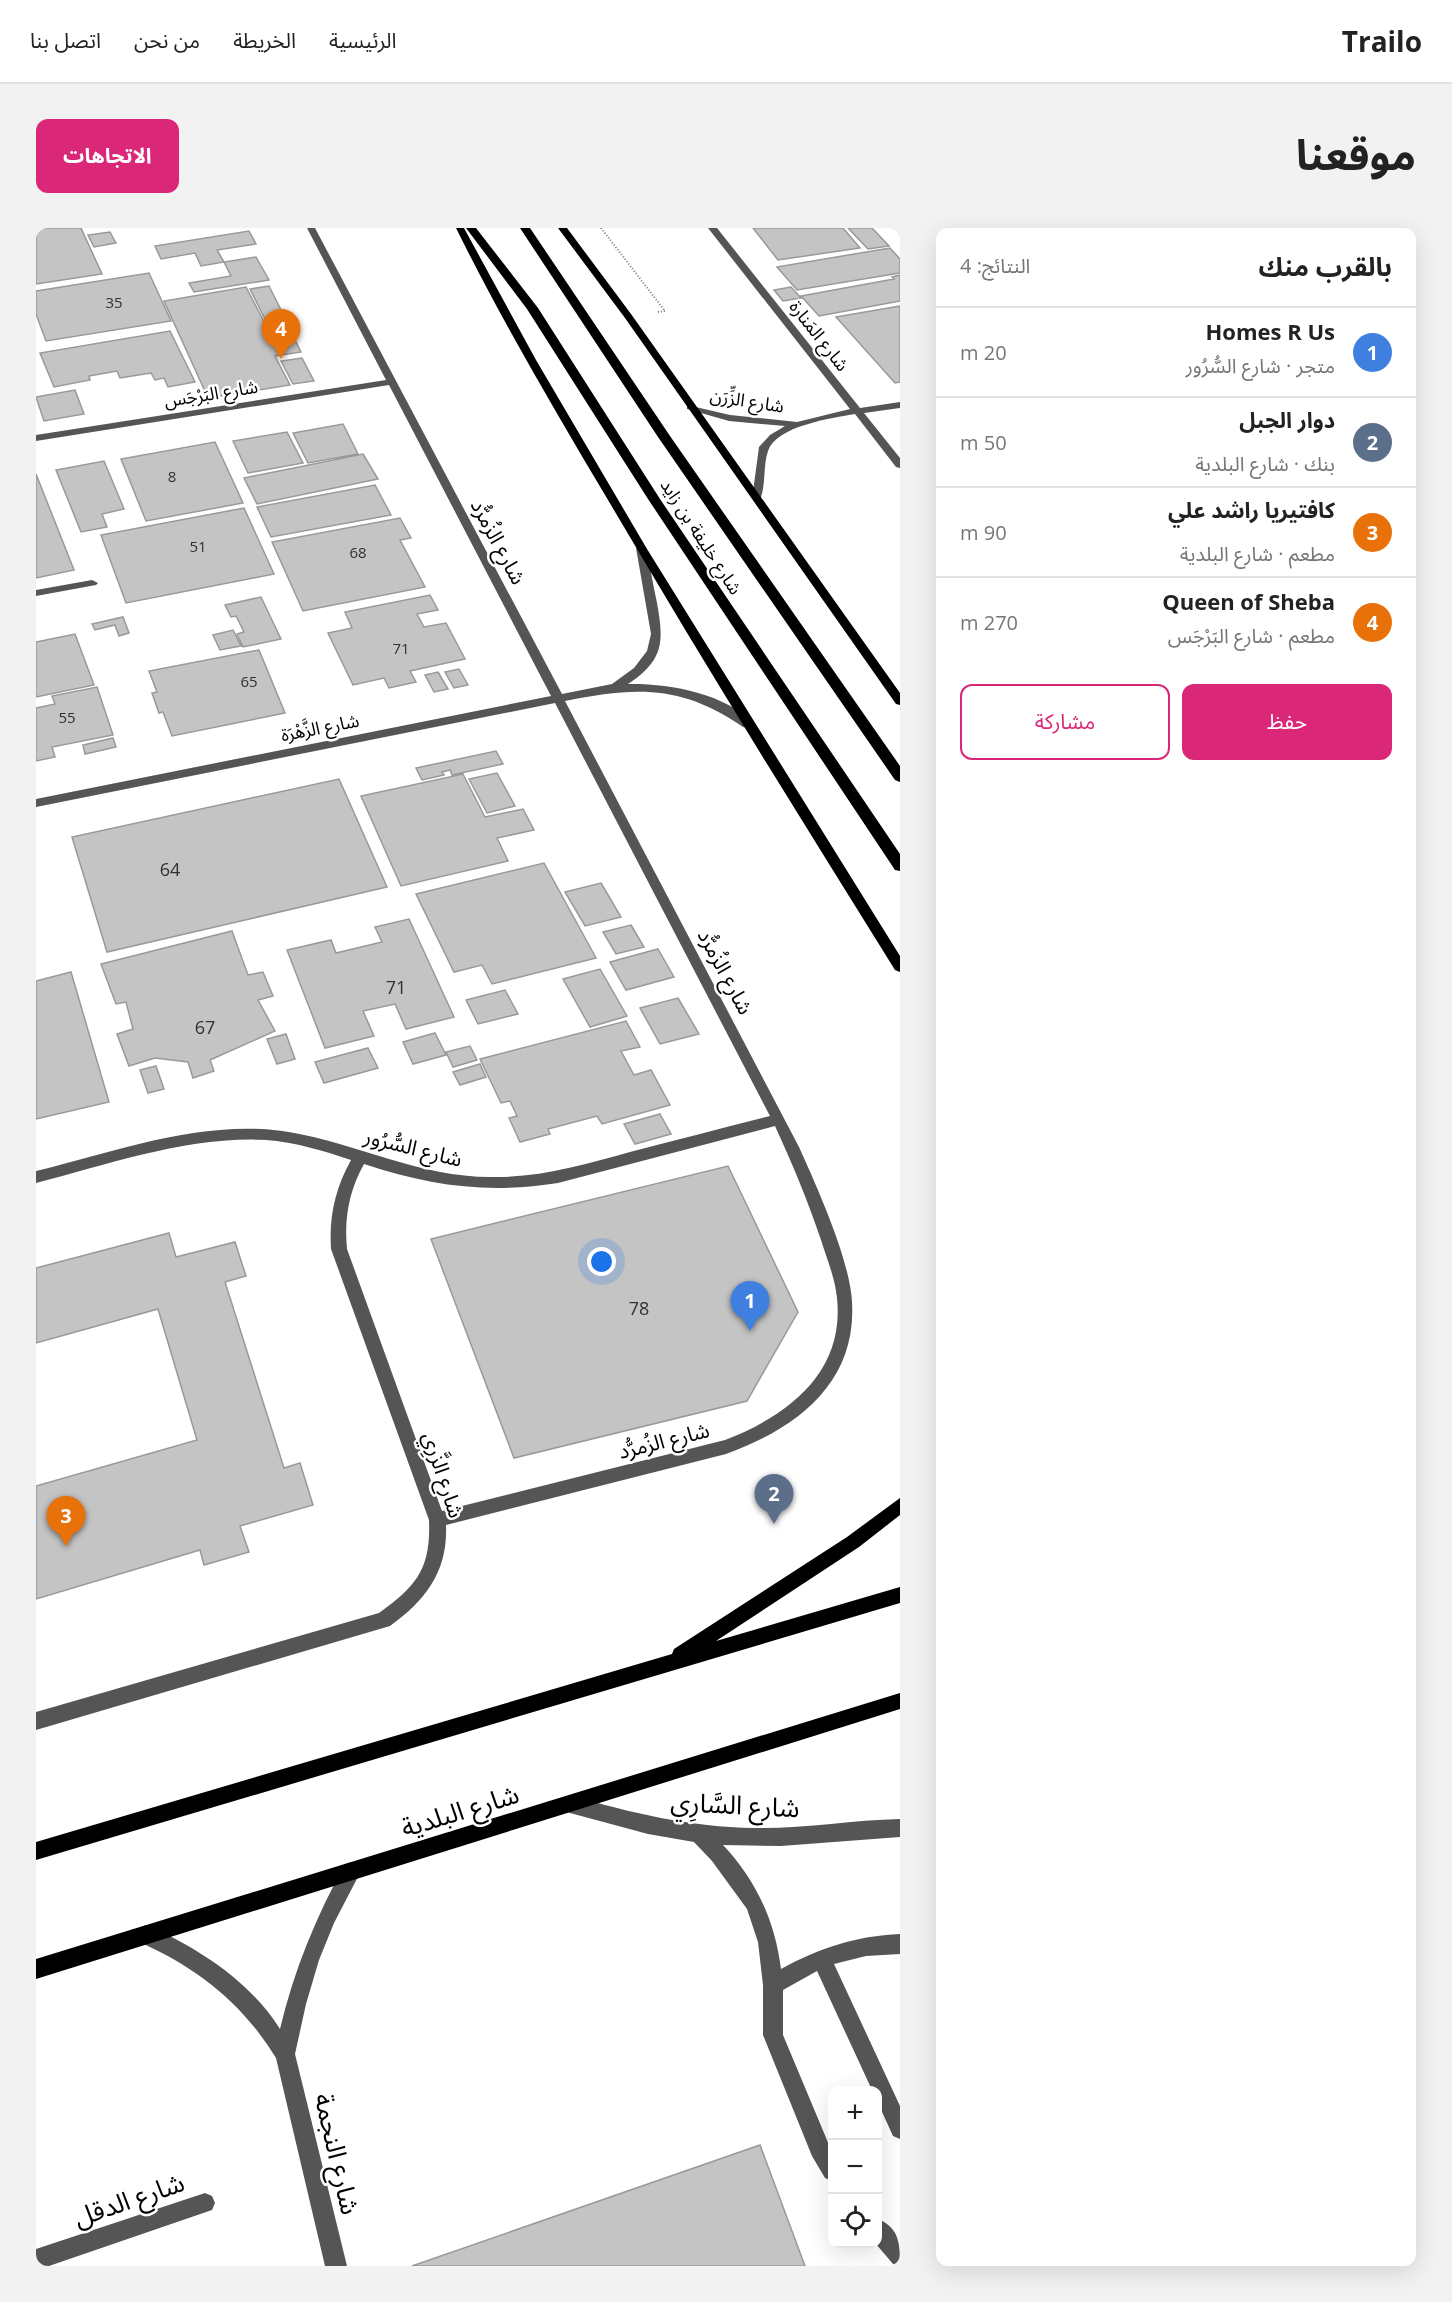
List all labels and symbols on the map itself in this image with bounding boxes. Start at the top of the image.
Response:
house number: 35 [105,292,123,312]
street label: شارع المَنارة [782,295,855,378]
pin: 4 [262,310,300,359]
street label: شارع البَرْجَس [162,374,260,415]
street label: شارع الزِّرَن [708,381,786,421]
house number: 8 [168,466,176,486]
street label: شارع خليفة بن زايد [653,474,748,600]
street label: شارع الزُمرُّد [463,494,533,590]
house number: 51 [189,536,207,556]
house number: 68 [349,542,367,562]
house number: 71 [392,638,410,658]
house number: 65 [240,671,258,691]
house number: 55 [58,707,76,727]
street label: شارع الزَّهْرَة [279,707,362,749]
house number: 64 [160,857,180,881]
street label: شارع الزُمرُّد [690,924,760,1020]
house number: 71 [386,975,406,999]
house number: 67 [195,1015,215,1039]
street label: شارع السُّرُور [360,1121,465,1175]
your location [587,1247,616,1276]
pin: 1 [730,1282,770,1331]
house number: 78 [629,1296,649,1320]
street label: شارع الزُمرُّد [615,1415,713,1467]
street label: شارع الزَّرِي [414,1428,471,1522]
pin: 2 [754,1474,794,1524]
pin: 3 [46,1496,86,1546]
street label: شارع البلدية [396,1775,524,1847]
street label: شارع السَّارِي [669,1783,801,1828]
street label: شارع النجمة [305,2090,369,2218]
street label: شارع الدقل [69,2163,189,2237]

